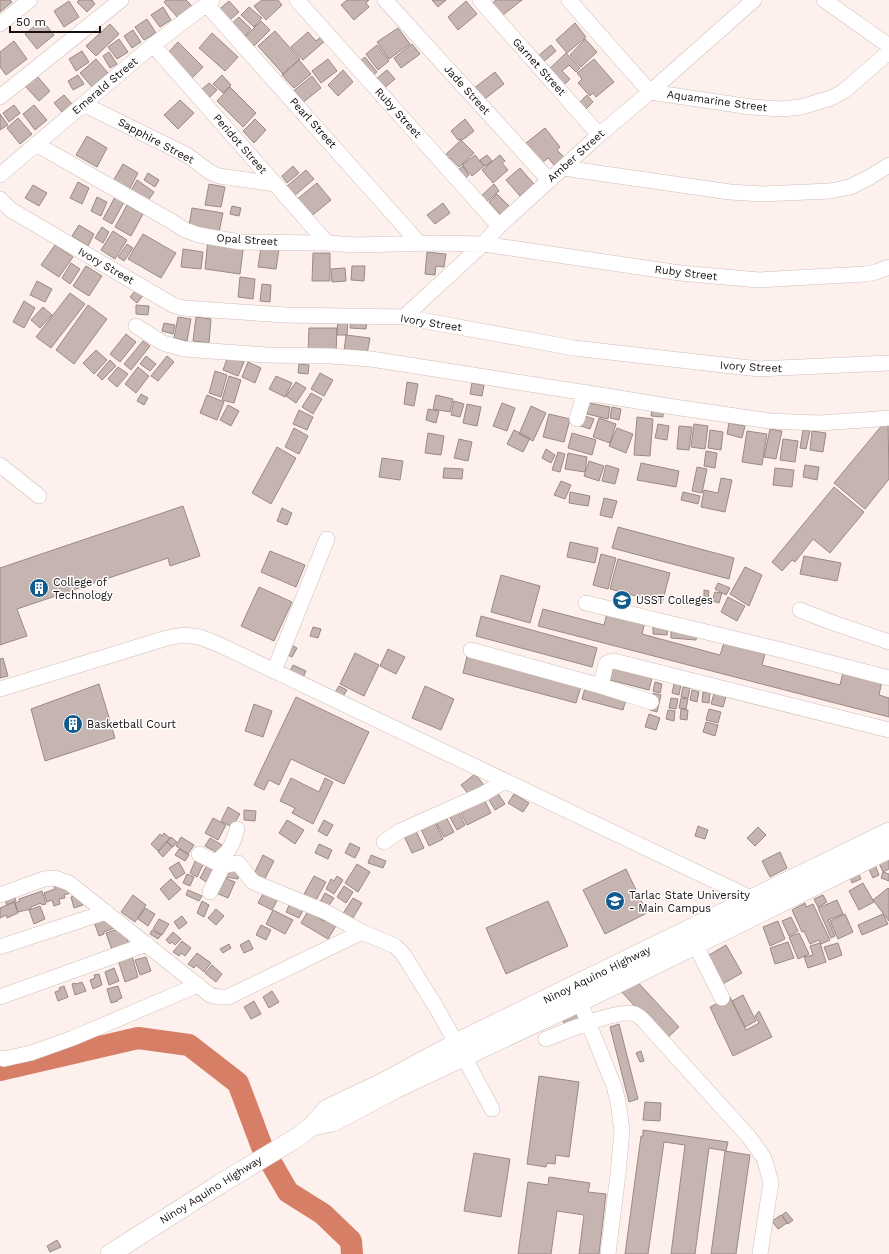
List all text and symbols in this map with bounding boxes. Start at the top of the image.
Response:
scale bar [10,8,100,34]
text: 50 m [16,15,46,29]
street label: Garnet Street [510,35,569,99]
street label: Emerald Street [70,55,141,117]
street label: Jade Street [441,62,493,118]
street label: Ruby Street [372,85,424,141]
street label: Aquamarine Street [666,88,768,115]
street label: Pearl Street [287,95,339,151]
street label: Peridot Street [210,111,270,177]
street label: Sapphire Street [116,115,197,167]
street label: Amber Street [545,127,607,185]
street label: Opal Street [216,231,278,249]
street label: Ivory Street [76,245,137,287]
street label: Ruby Street [654,263,718,283]
street label: Ivory Street [399,312,463,334]
street label: Ivory Street [720,359,783,375]
place label: College of Technology [53,576,113,602]
building icon: College of Technology [28,577,50,599]
school or university icon: USST Colleges [611,589,633,611]
place label: USST Colleges [636,594,713,607]
building icon: Basketball Court [62,713,84,735]
place label: Basketball Court [87,718,176,731]
place label: Tarlac State University - Main Campus [629,889,750,915]
school or university icon: Tarlac State University - Main Campus [604,890,626,912]
street label: Ninoy Aquino Highway [541,943,653,1007]
street label: Ninoy Aquino Highway [157,1153,265,1227]

